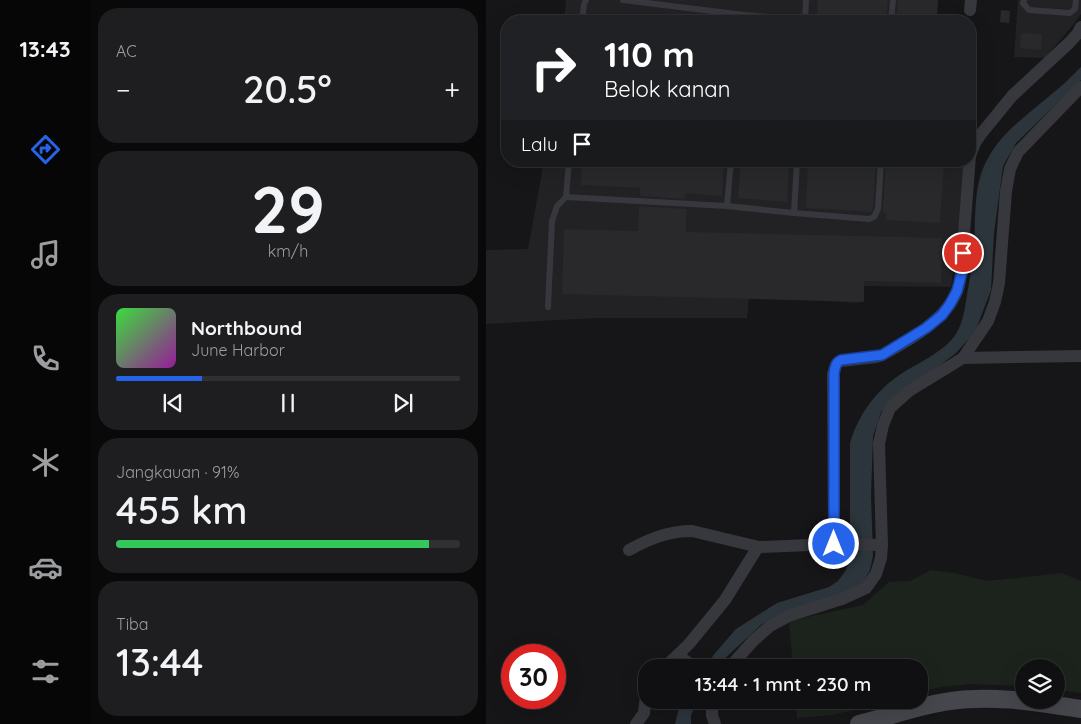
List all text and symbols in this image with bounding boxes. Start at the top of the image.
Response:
text: 110 m [604,32,695,76]
text: 13:43 [19,35,71,63]
icon: right [521,35,586,100]
text: AC [116,41,137,61]
text: 20.5° [243,65,332,113]
text: − [116,72,131,107]
text: + [444,72,460,107]
text: Belok kanan [604,75,730,103]
icon: arrive [568,130,596,158]
icon: directions [28,132,63,167]
text: Lalu [521,132,558,156]
text: 29 [251,168,325,249]
pin [942,232,984,274]
icon: music [28,237,63,272]
icon: arrive [949,239,977,267]
text: km/h [268,241,308,261]
text: Northbound [191,316,302,340]
text: June Harbor [191,340,285,360]
icon: phone [28,341,63,376]
icon: previous [159,389,187,417]
icon: pause [274,389,302,417]
icon: next [389,389,417,417]
icon: climate [28,445,63,480]
text: Jangkauan · 91% [116,462,239,482]
text: 455 km [116,486,247,534]
position arrow [807,517,859,569]
icon: car [28,550,63,585]
text: Tiba [116,614,148,634]
text: 13:44 [116,638,203,686]
speed limit sign: 30 [501,644,566,709]
icon: filters [28,654,63,689]
map controls [1015,659,1065,709]
button: layers [1015,659,1065,709]
text: 13:44 · 1 mnt · 230 m [695,672,871,696]

